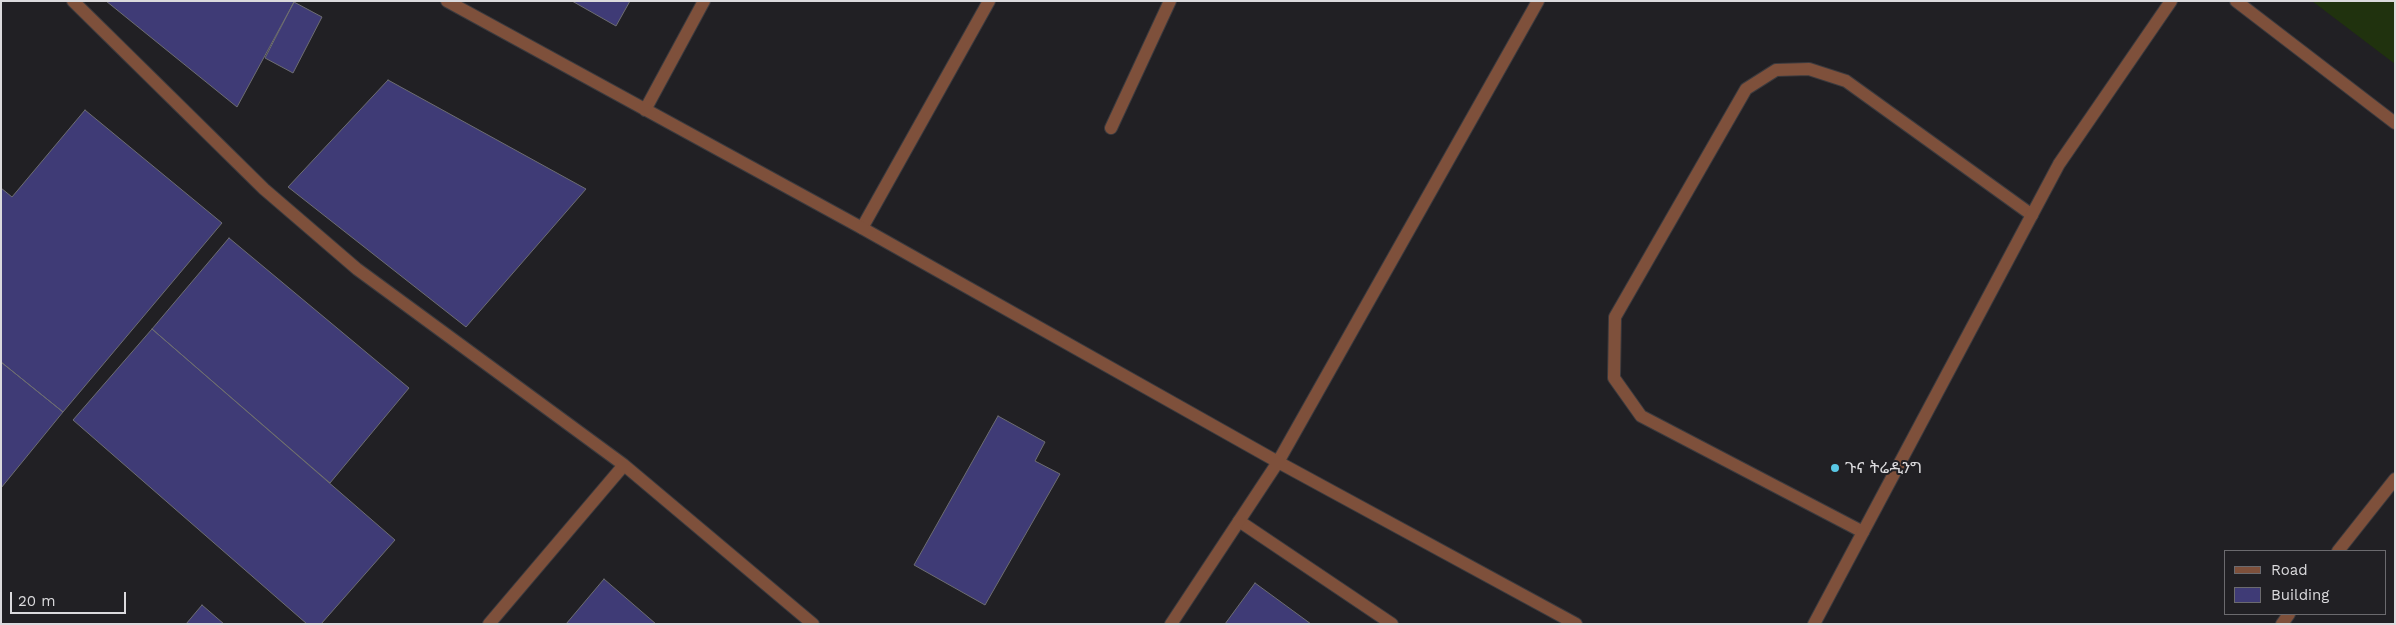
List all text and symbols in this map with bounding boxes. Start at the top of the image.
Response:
place label: ጉና ትሬዲንግ [1845,458,1922,478]
marker: ጉና ትሬዲንግ [1829,462,1841,474]
legend [2224,550,2386,615]
text: Road [2271,561,2308,579]
scale bar [12,582,129,614]
text: Building [2271,586,2329,604]
text: 20 m [18,592,56,610]

